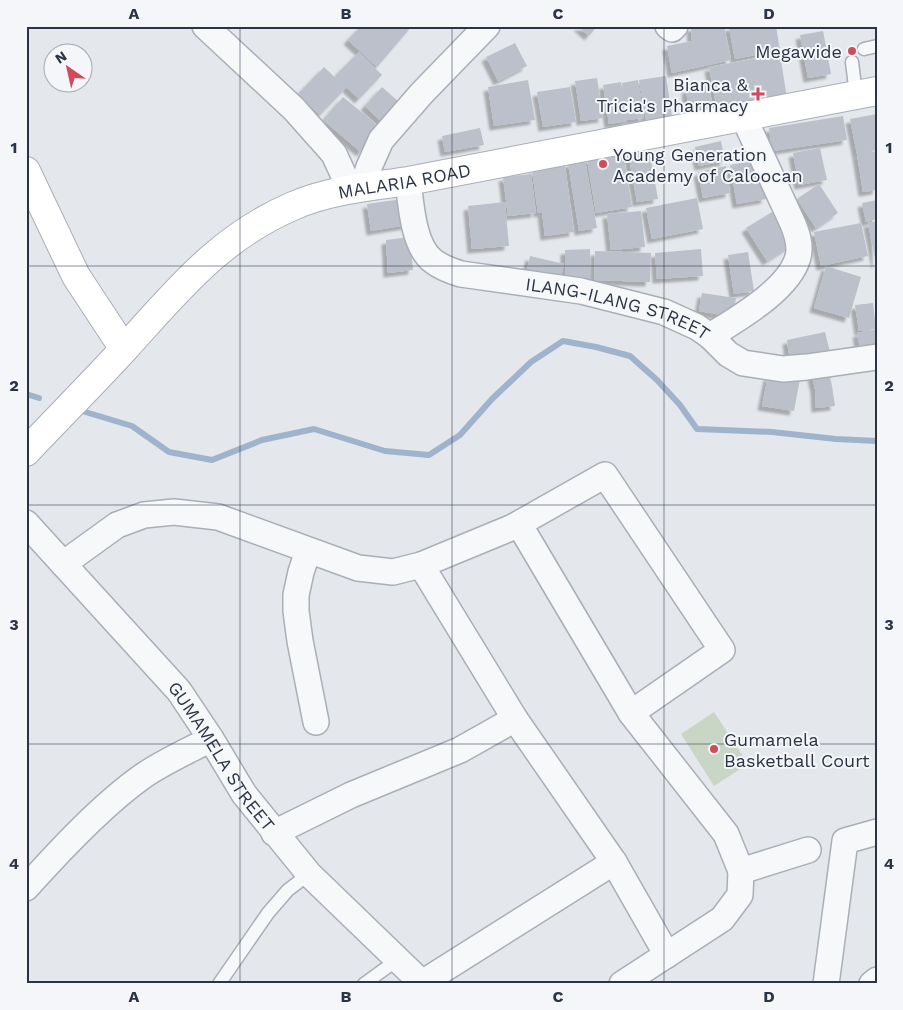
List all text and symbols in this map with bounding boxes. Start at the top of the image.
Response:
text: A [129,4,140,23]
text: B [341,4,352,23]
text: C [553,4,564,23]
text: D [763,4,775,23]
place label: Megawide [755,41,842,62]
north arrow [42,42,92,92]
marker: Megawide [846,45,858,57]
text: N [52,48,70,67]
place label: Bianca & Tricia's Pharmacy [596,74,749,116]
marker: Bianca & Tricia's Pharmacy [752,88,764,100]
text: 1 [11,138,17,157]
text: 1 [886,138,892,157]
place label: Young Generation Academy of Caloocan [613,144,803,186]
marker: Young Generation Academy of Caloocan [597,158,609,170]
street label: MALARIA ROAD [336,159,472,202]
street label: ILANG-ILANG STREET [524,273,715,344]
text: 2 [9,376,19,395]
text: 2 [884,376,894,395]
text: 3 [9,615,19,634]
text: 3 [884,615,894,634]
street label: GUMAMELA STREET [164,676,280,835]
place label: Gumamela Basketball Court [724,729,870,771]
marker: Gumamela Basketball Court [708,743,720,755]
text: 4 [9,854,19,873]
text: 4 [884,854,894,873]
text: A [129,987,140,1006]
text: B [341,987,352,1006]
text: C [553,987,564,1006]
text: D [763,987,775,1006]

